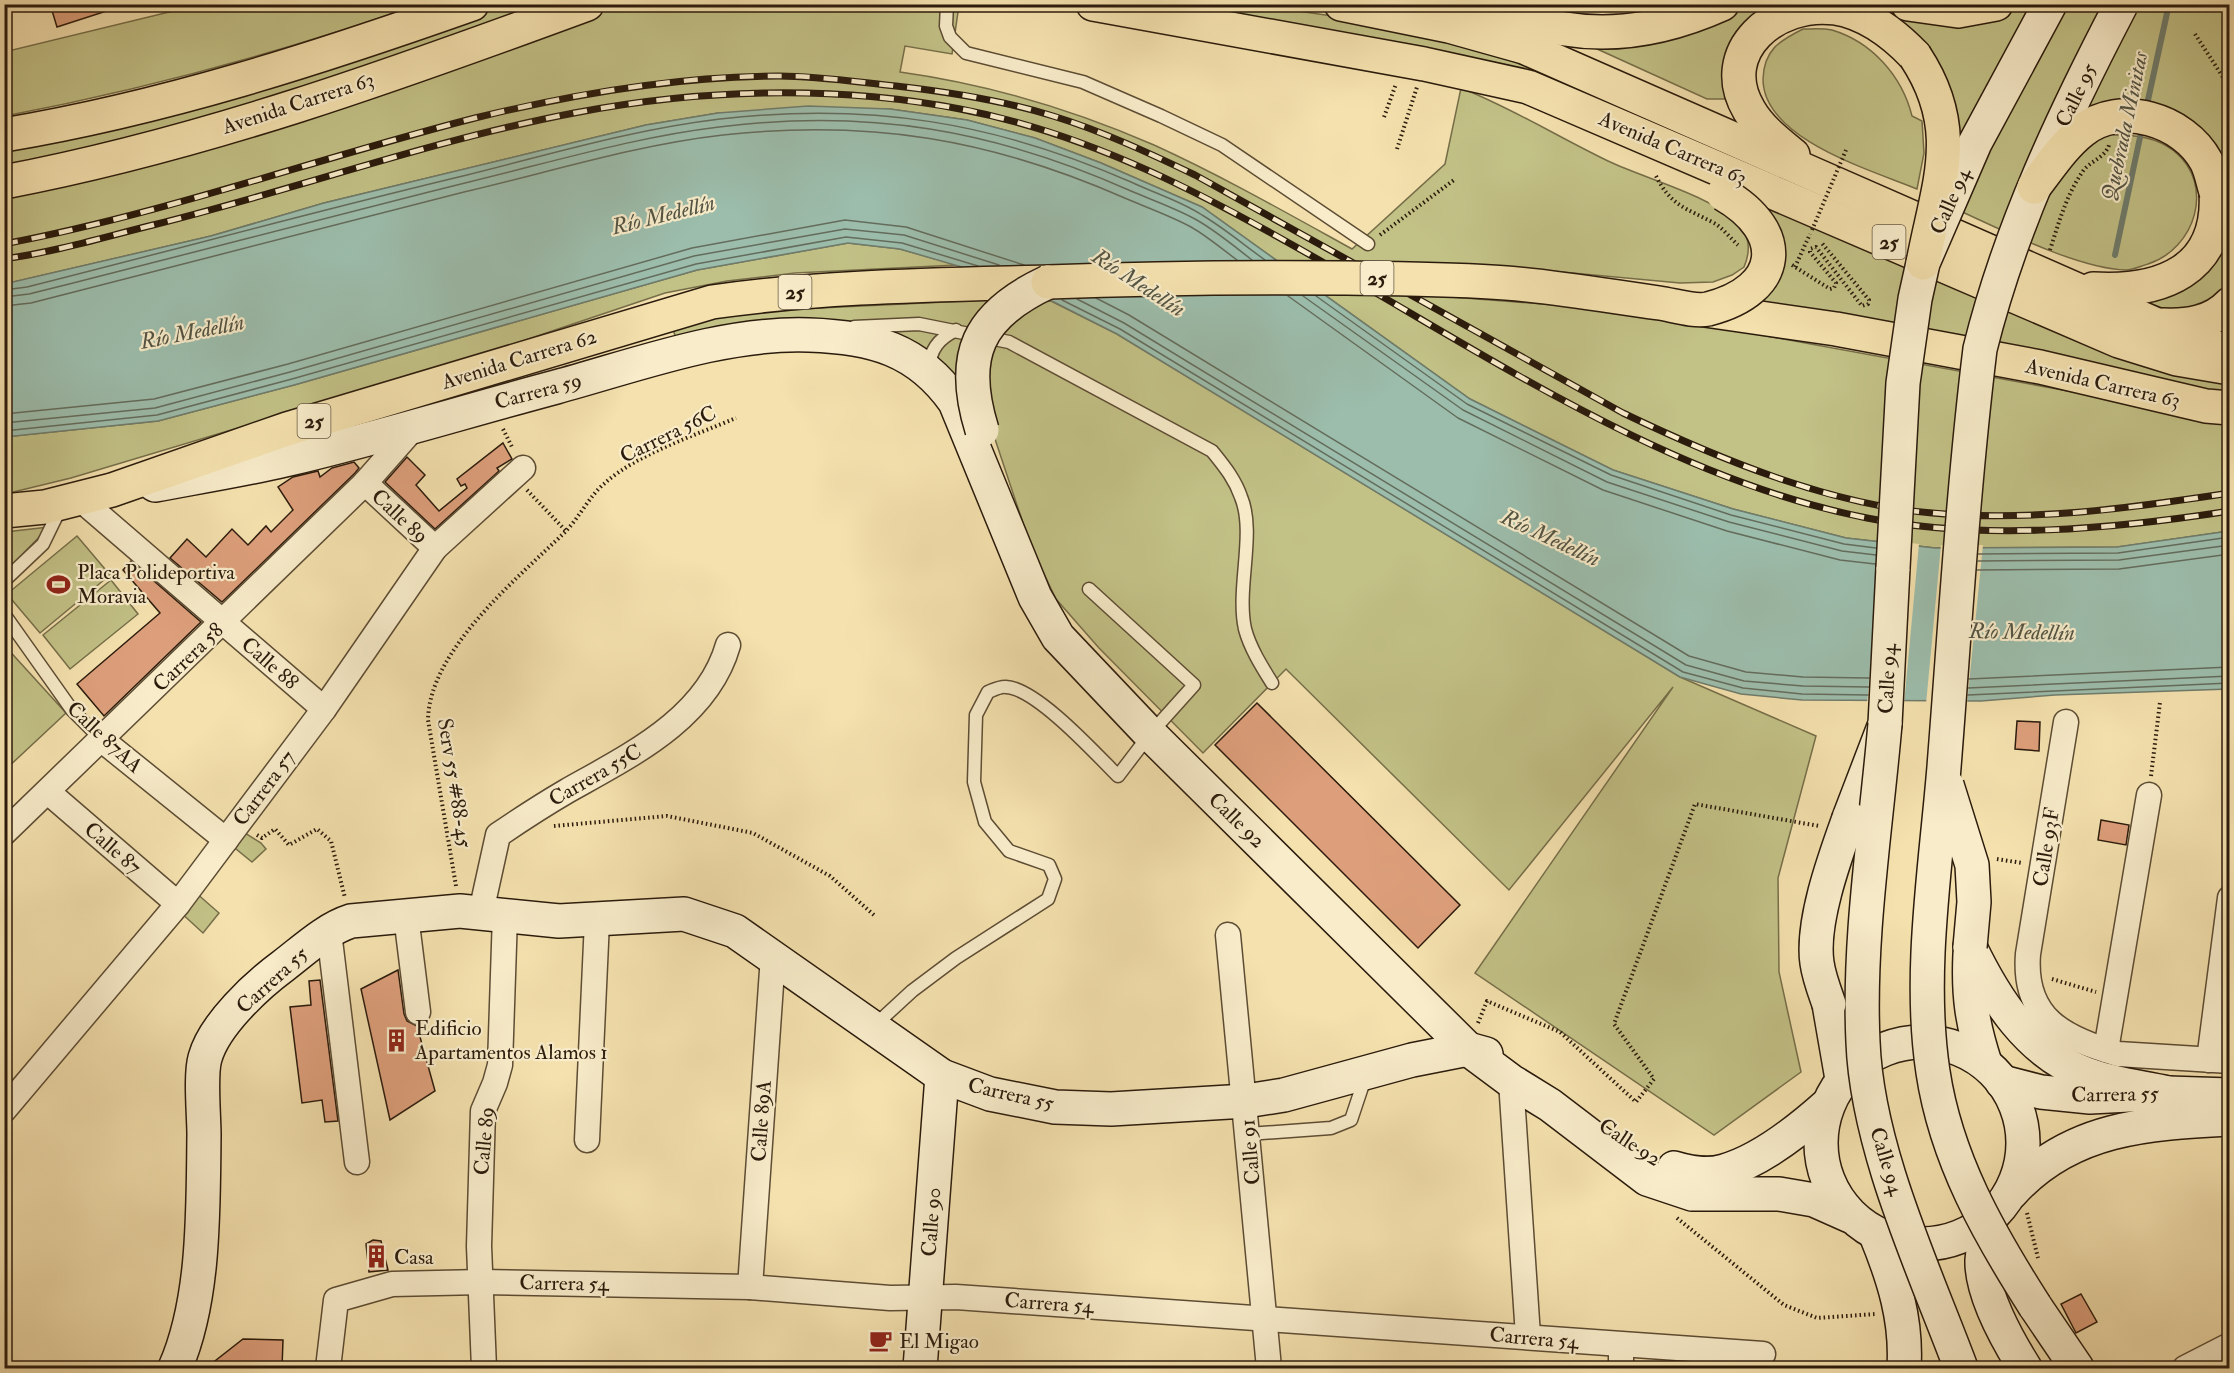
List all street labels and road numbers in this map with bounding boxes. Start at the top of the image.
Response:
street label: Calle 95 [2049,58,2104,132]
street label: Avenida Carrera 63 [218,66,377,141]
street label: Avenida Carrera 63 [1594,105,1751,192]
street label: Calle 94 [1924,162,1978,239]
road number: 25 [1872,225,1906,259]
road number: 25 [1360,261,1394,295]
road number: 25 [778,275,812,309]
street label: Avenida Carrera 62 [437,323,600,396]
street label: Avenida Carrera 63 [2022,352,2183,414]
street label: Carrera 59 [492,367,585,416]
street label: Carrera 56C [615,399,721,469]
road number: 25 [298,404,330,438]
street label: Calle 89 [365,483,434,550]
street label: Carrera 58 [147,617,230,698]
street label: Calle 88 [235,631,304,696]
street label: Calle 94 [1872,642,1903,715]
street label: Calle 87AA [61,695,148,779]
street label: Serv 55 #88-45 [431,716,478,850]
street label: Carrera 55C [544,738,647,813]
street label: Carrera 57 [227,745,302,832]
street label: Calle 92 [1202,787,1271,854]
street label: Calle 93F [2027,806,2066,889]
street label: Calle 87 [78,816,147,881]
street label: Carrera 55 [231,941,314,1020]
street label: Carrera 55 [965,1071,1057,1118]
street label: Calle 89A [745,1079,778,1163]
street label: Carrera 55 [2071,1080,2160,1109]
street label: Calle 89 [468,1106,501,1176]
street label: Calle 92 [1593,1112,1666,1173]
street label: Calle 91 [1234,1118,1267,1186]
street label: Calle 94 [1863,1124,1910,1200]
street label: Calle 90 [916,1187,947,1258]
street label: Carrera 54 [519,1269,610,1298]
street label: Carrera 54 [1004,1287,1096,1320]
street label: Carrera 54 [1488,1321,1581,1356]

